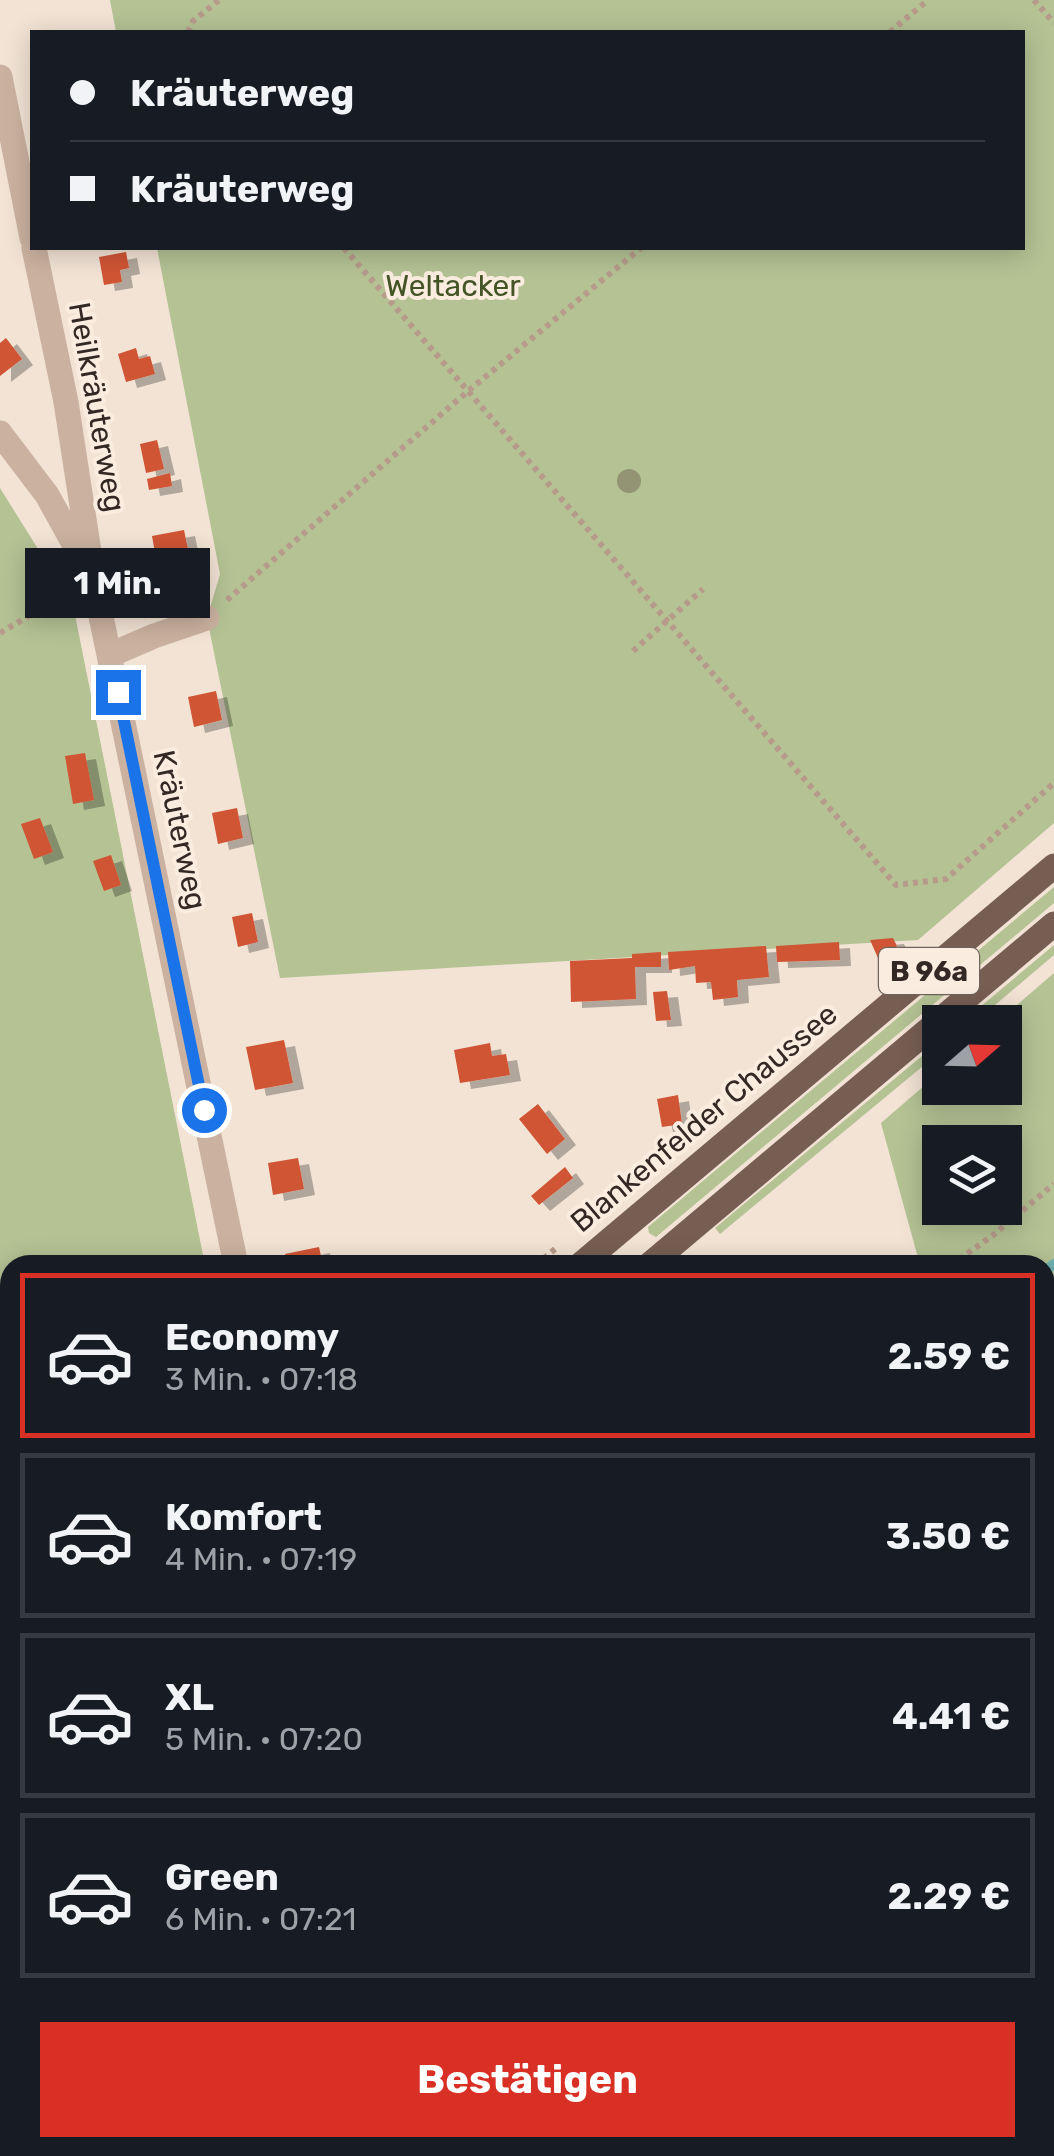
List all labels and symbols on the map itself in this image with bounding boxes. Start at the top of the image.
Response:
park label: Weltacker [385,268,521,304]
street label: Heilkräuterweg [61,299,133,515]
callout: 1 Min. [26,547,210,617]
route end [96,670,141,715]
street label: Kräuterweg [146,747,214,913]
road number: B 96a [879,948,979,994]
street label: Blankenfelder Chaussee [563,996,845,1240]
north arrow [922,1005,1022,1105]
route start [182,1088,227,1133]

